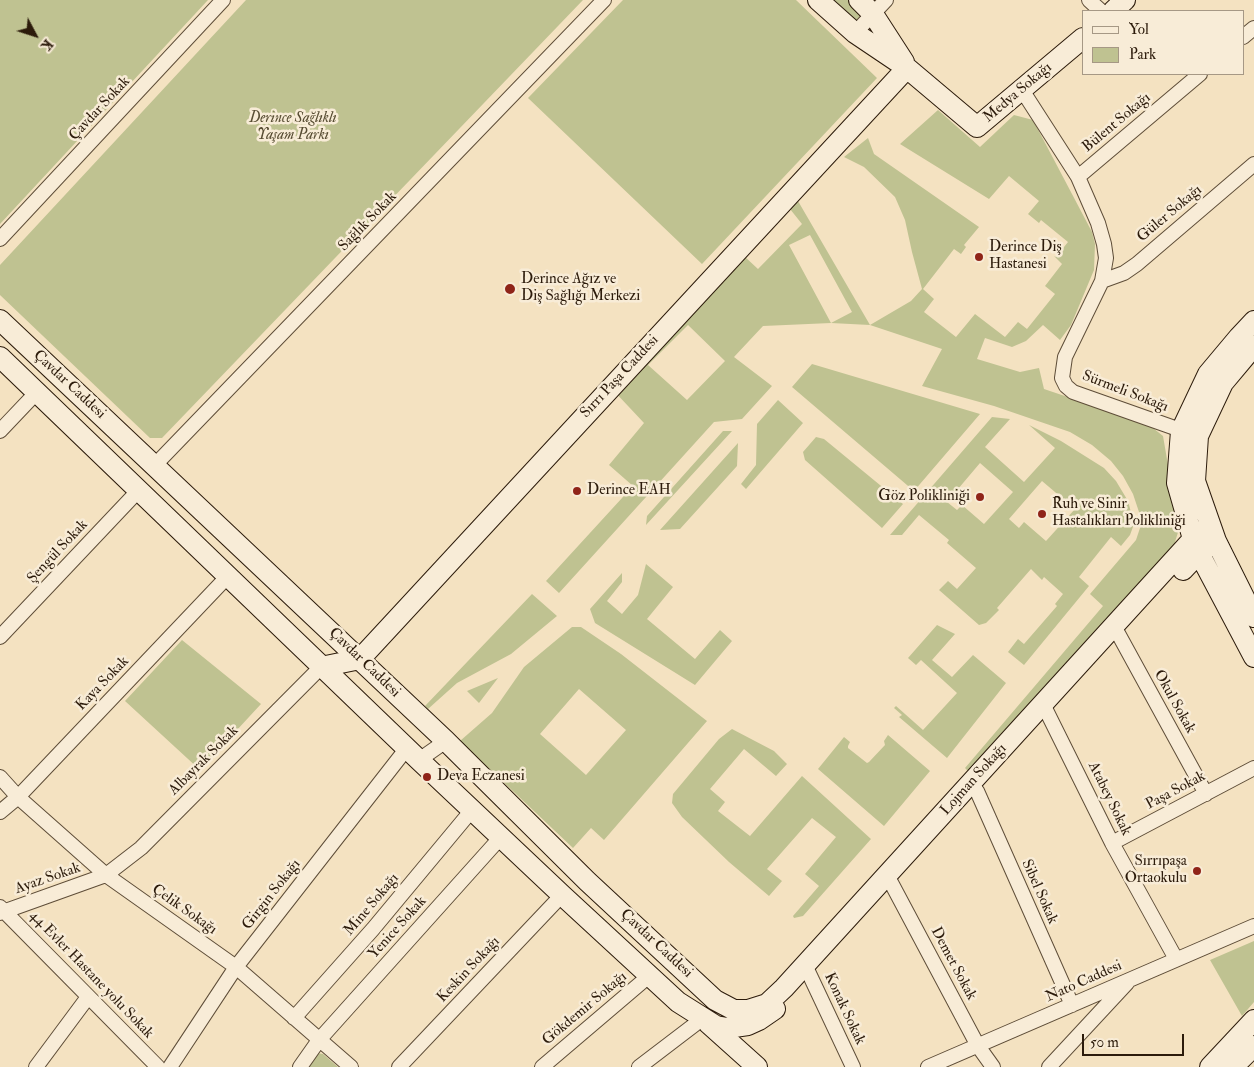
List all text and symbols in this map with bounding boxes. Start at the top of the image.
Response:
north arrow [10,10,60,60]
legend [1082,10,1244,75]
text: Yol [1129,20,1149,39]
text: K [37,36,57,54]
text: Park [1129,45,1156,64]
street label: Medya Sokağı [980,59,1056,127]
street label: Çavdar Sokak [66,73,134,145]
street label: Bülent Sokağı [1079,89,1155,157]
park label: Derince Sağlıklı Yaşam Parkı [249,110,337,145]
street label: Güler Sokağı [1134,182,1206,246]
street label: Sağlık Sokak [335,188,401,256]
place label: Derince Diş Hastanesi [989,239,1062,274]
marker: Derince Diş Hastanesi [973,251,985,263]
place label: Derince Ağız ve Diş Sağlığı Merkezi [521,271,640,306]
marker: Derince Ağız ve Diş Sağlığı Merkezi [503,282,517,296]
street label: Sırrı Paşa Caddesi [577,332,663,422]
street label: Çavdar Caddesi [29,347,109,423]
street label: Sürmeli Sokağı [1079,367,1171,417]
place label: Derince EAH [587,482,671,500]
marker: Derince EAH [571,485,583,497]
place label: Göz Polikliniği [878,488,970,506]
marker: Göz Polikliniği [974,491,986,503]
place label: Ruh ve Sinir Hastalıkları Polikliniği [1052,496,1186,531]
marker: Ruh ve Sinir Hastalıkları Polikliniği [1036,508,1048,520]
street label: Şengül Sokak [24,516,92,588]
street label: Çavdar Caddesi [324,624,404,702]
street label: Kaya Sokak [73,653,133,715]
street label: Okul Sokak [1149,667,1199,737]
street label: Albayrak Sokak [165,722,243,800]
street label: Lojman Sokağı [937,740,1011,820]
street label: Atabey Sokak [1083,759,1135,839]
place label: Deva Eczanesi [437,768,525,786]
street label: Paşa Sokak [1143,768,1209,814]
marker: Deva Eczanesi [421,771,433,783]
place label: Sırrıpaşa Ortaokulu [1125,853,1187,888]
street label: Girgin Sokağı [239,856,305,934]
street label: Sibel Sokak [1017,857,1061,927]
street label: Ayaz Sokak [13,859,83,899]
marker: Sırrıpaşa Ortaokulu [1191,865,1203,877]
street label: Mine Sokağı [341,870,403,940]
street label: Çelik Sokağı [148,881,220,939]
street label: Yenice Sokak [365,893,431,963]
street label: Çavdar Caddesi [616,906,696,982]
street label: 44 Evler Hastane yolu Sokak [25,907,157,1043]
street label: Demet Sokak [926,924,980,1004]
street label: Keskin Sokağı [434,933,504,1007]
street label: Nato Caddesi [1043,957,1125,1007]
street label: Gökdemir Sokağı [539,968,631,1050]
street label: Konak Sokak [819,970,869,1048]
scale bar [1084,1024,1186,1056]
text: 50 m [1090,1033,1119,1052]

